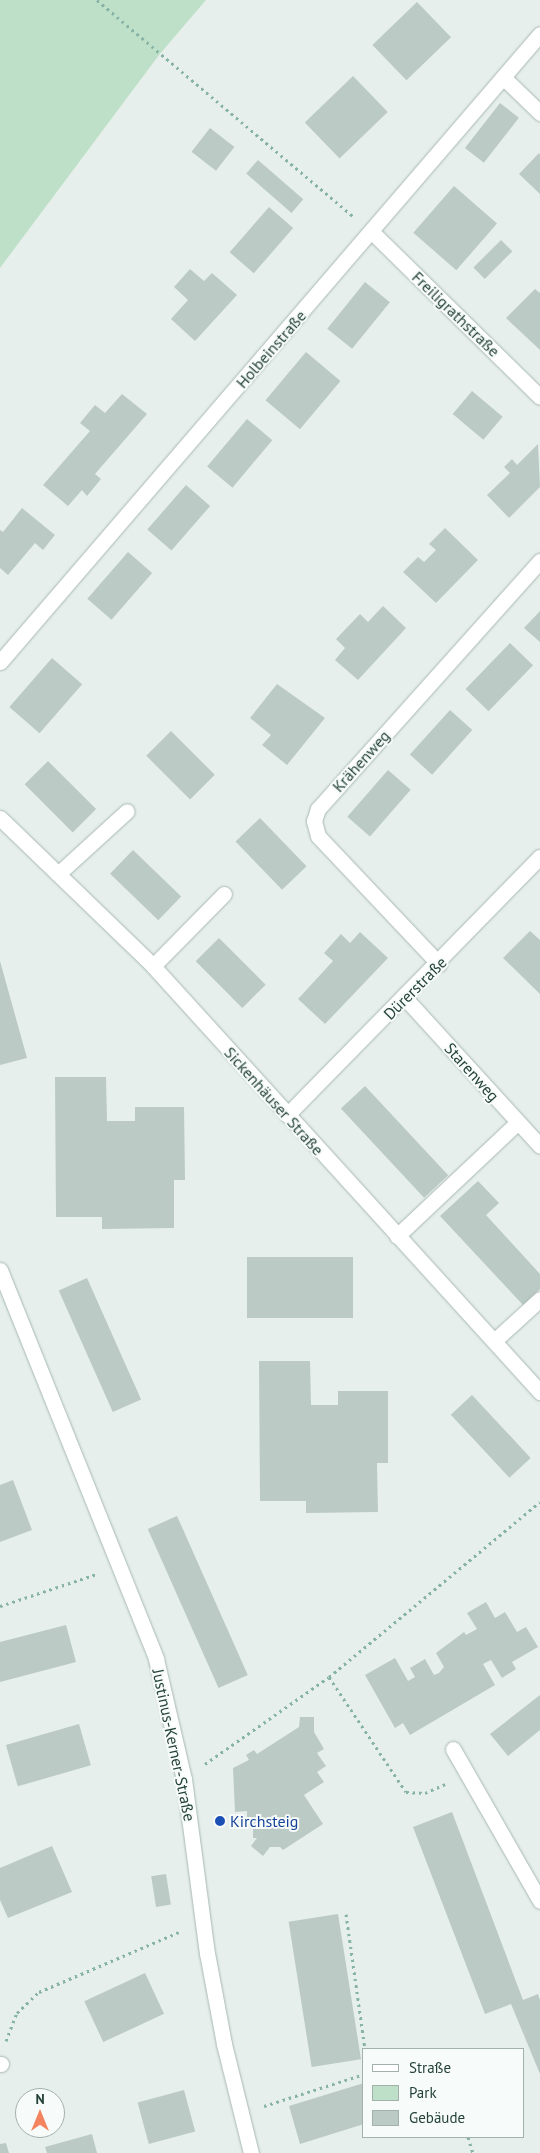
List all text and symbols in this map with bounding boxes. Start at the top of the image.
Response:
street label: Freiligrathstraße [408,267,504,361]
street label: Holbeinstraße [232,306,310,392]
street label: Krähenweg [328,726,394,796]
street label: Dürerstraße [379,952,451,1024]
street label: Starenweg [441,1039,503,1105]
street label: Sickenhäuser Straße [220,1043,328,1159]
street label: Justinus-Kerner-Straße [148,1667,200,1823]
place label: Kirchsteig [230,1811,298,1831]
marker: Kirchsteig [214,1815,226,1827]
legend [362,2048,525,2138]
text: Straße [409,2058,451,2077]
text: Park [409,2083,437,2102]
north arrow [15,2088,65,2138]
text: N [35,2090,45,2108]
text: Gebäude [409,2108,465,2127]

